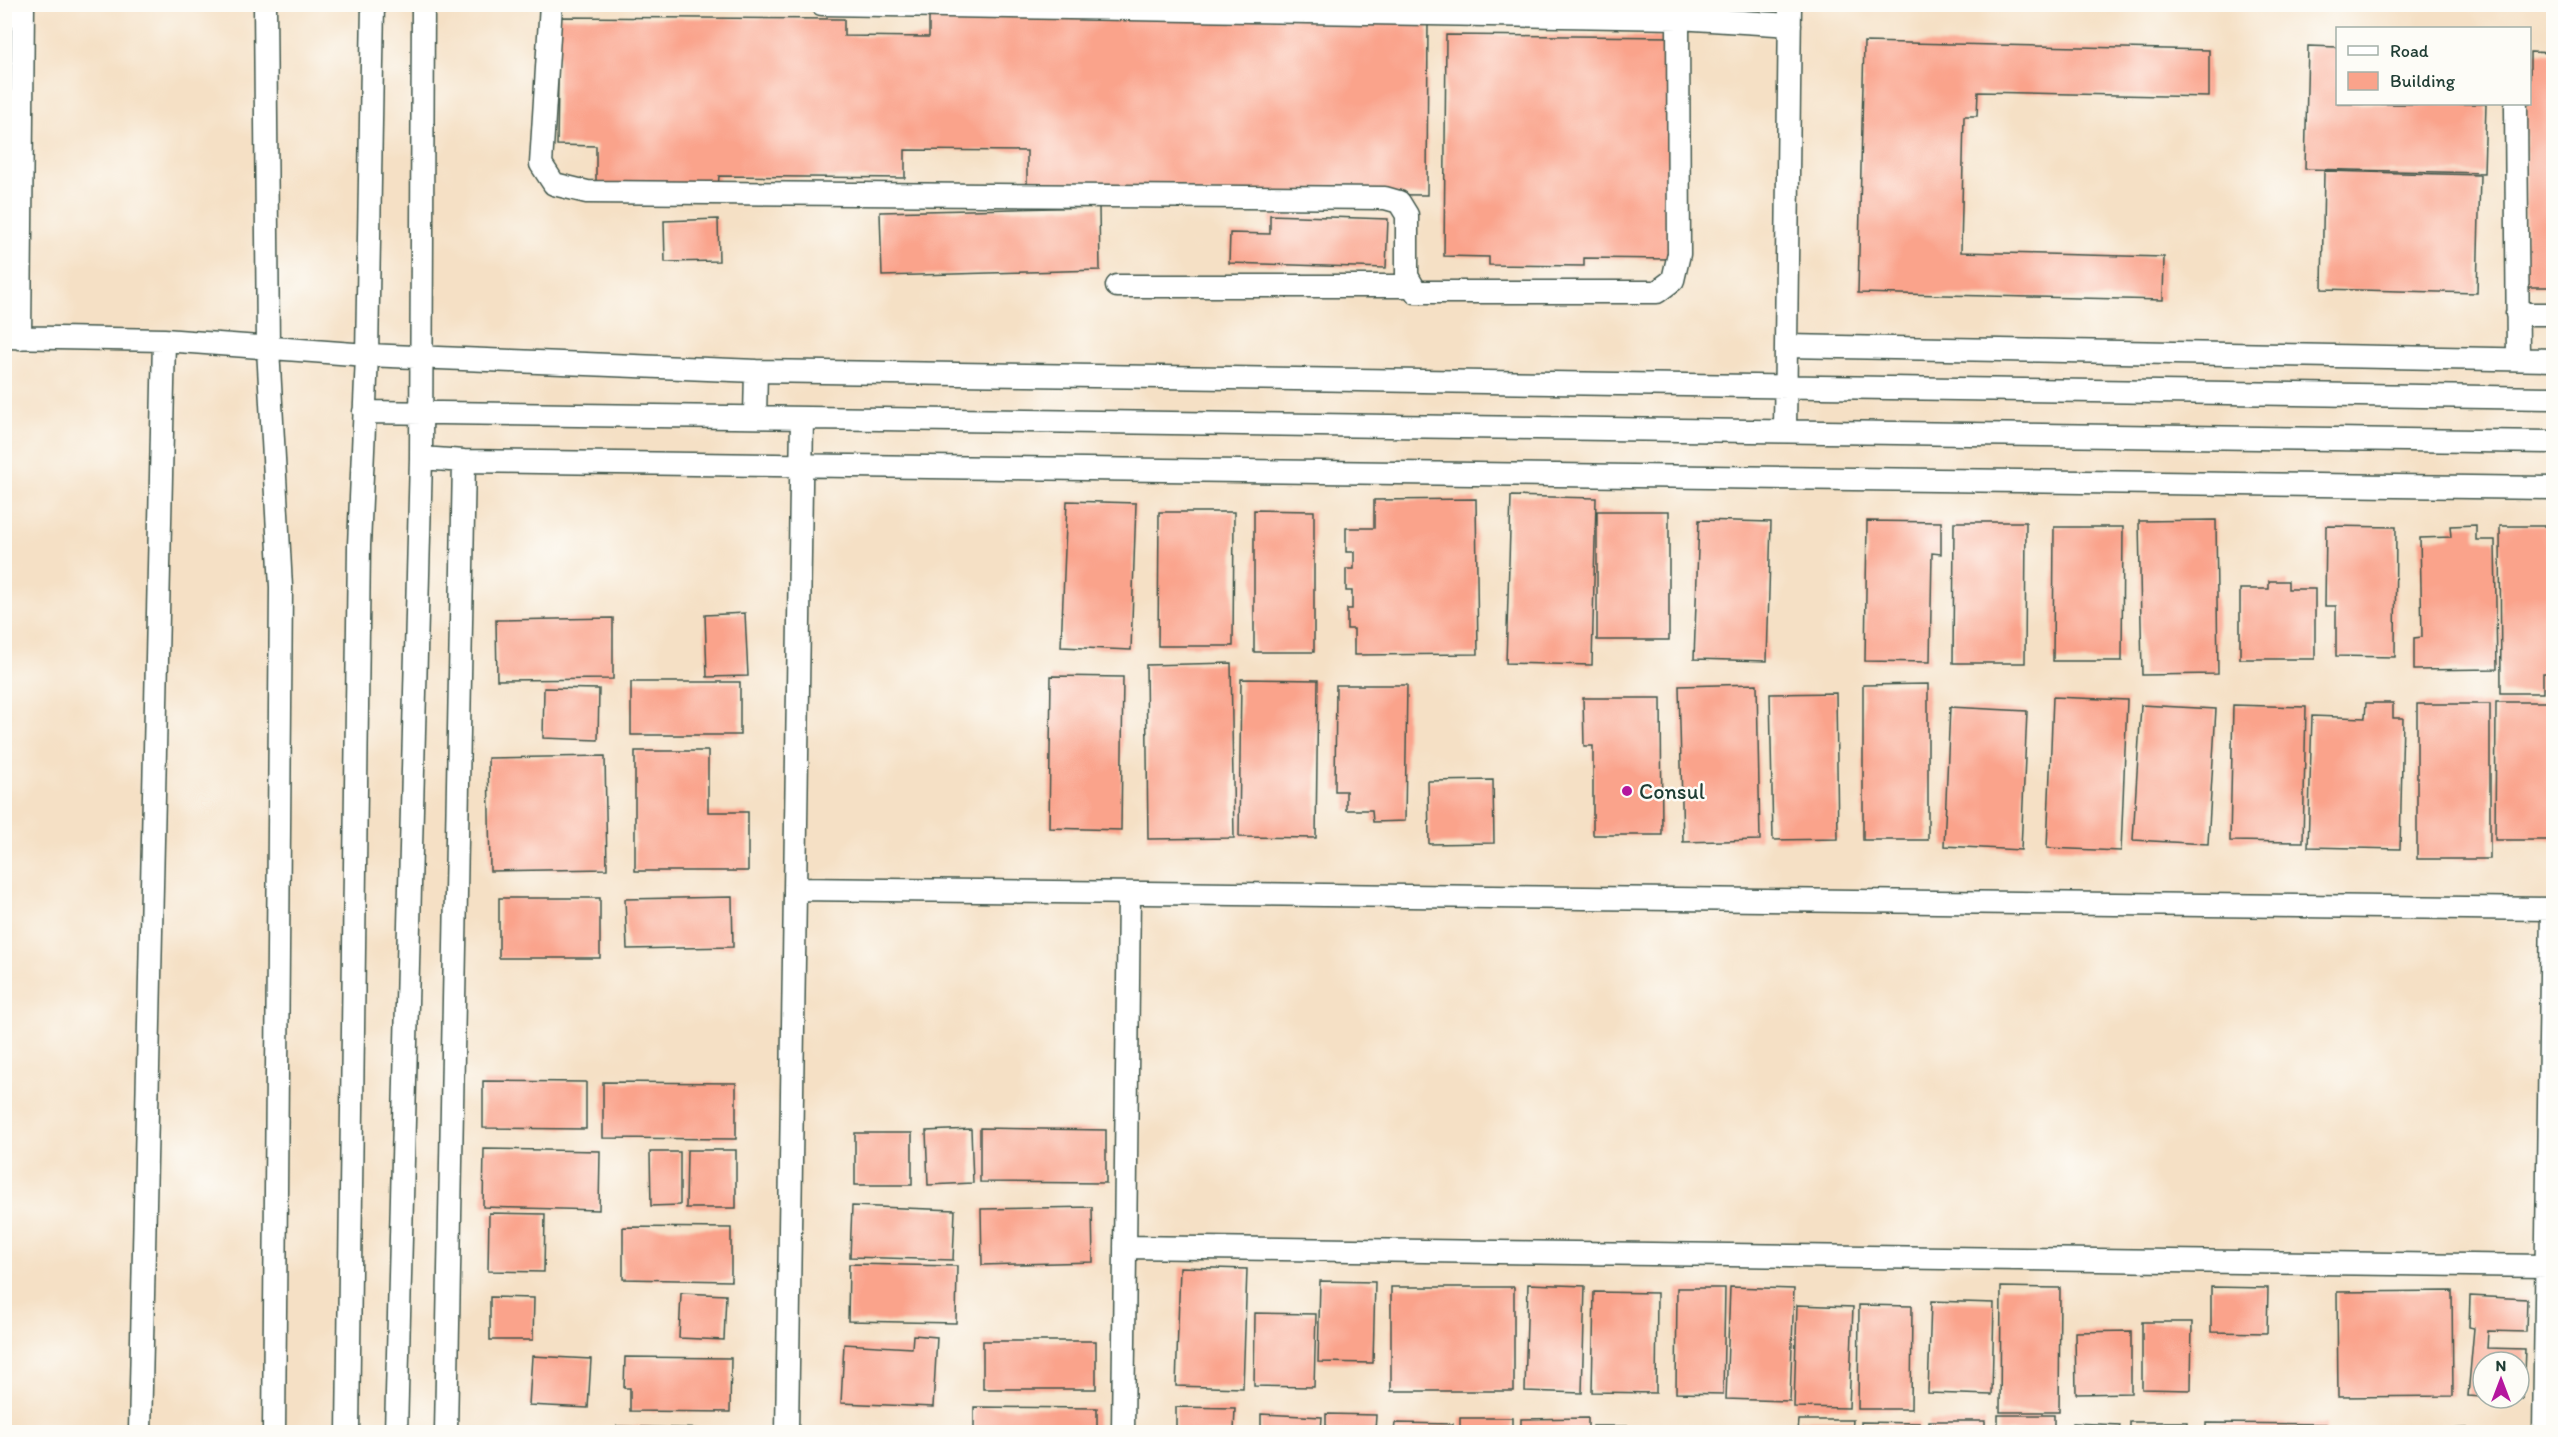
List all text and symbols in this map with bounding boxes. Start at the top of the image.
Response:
legend [2336,27,2531,105]
text: Road [2390,40,2429,62]
text: Building [2390,70,2456,92]
place label: Consul [1639,778,1705,805]
marker: Consul [1620,784,1634,798]
north arrow [2471,1350,2531,1410]
text: N [2496,1356,2506,1375]

